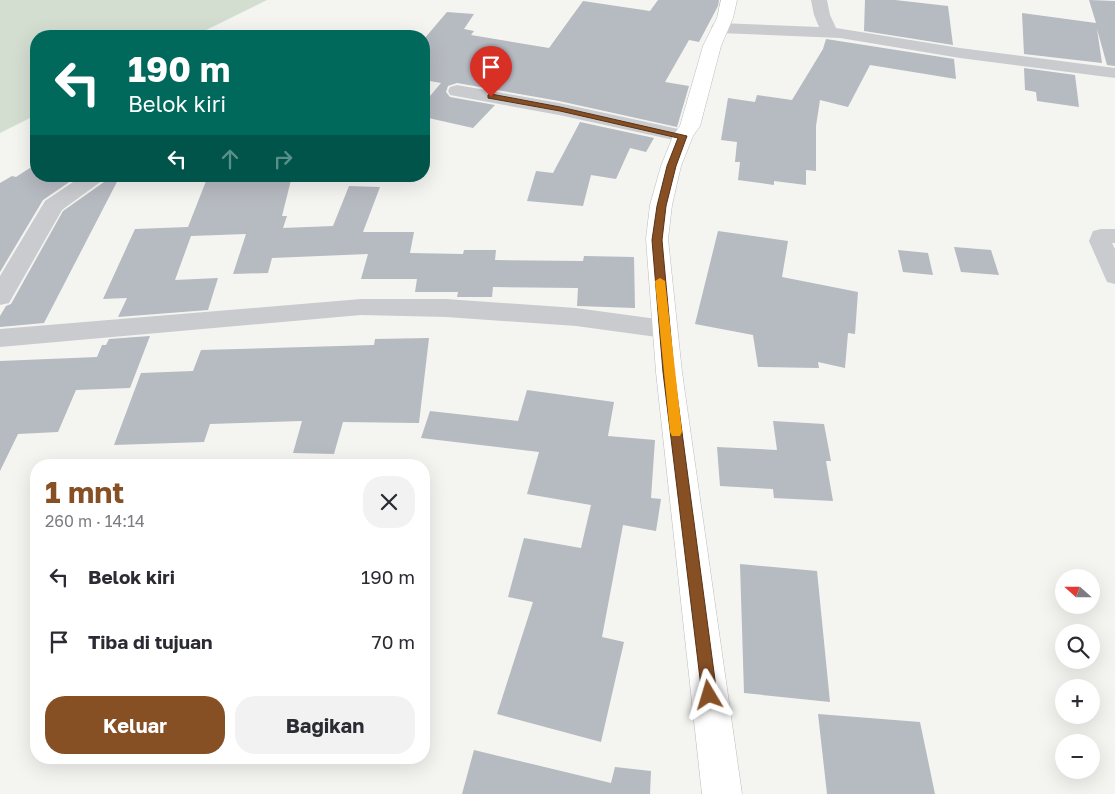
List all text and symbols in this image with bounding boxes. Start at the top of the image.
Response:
pin [470,46,512,97]
text: 190 m [128,48,230,90]
icon: left [45,50,110,115]
icon: arrive [477,53,505,81]
text: Belok kiri [128,90,226,117]
icon: left [163,145,191,173]
icon: ahead [216,145,244,173]
icon: right [269,145,297,173]
text: 1 mnt [45,474,124,510]
button: close [363,476,415,528]
text: 260 m · 14:14 [45,511,145,531]
icon: left [45,563,73,591]
text: Belok kiri [88,565,175,588]
text: 190 m [361,565,415,588]
north arrow [1055,569,1100,614]
map controls [1055,569,1100,779]
button: search [1055,624,1100,669]
icon: arrive [45,628,73,656]
text: Tiba di tujuan [88,630,213,653]
text: 70 m [372,630,415,653]
position arrow [682,668,734,720]
button: + [1055,679,1100,724]
button: Keluar [45,696,225,754]
button: Bagikan [235,696,415,754]
button: − [1055,734,1100,779]

